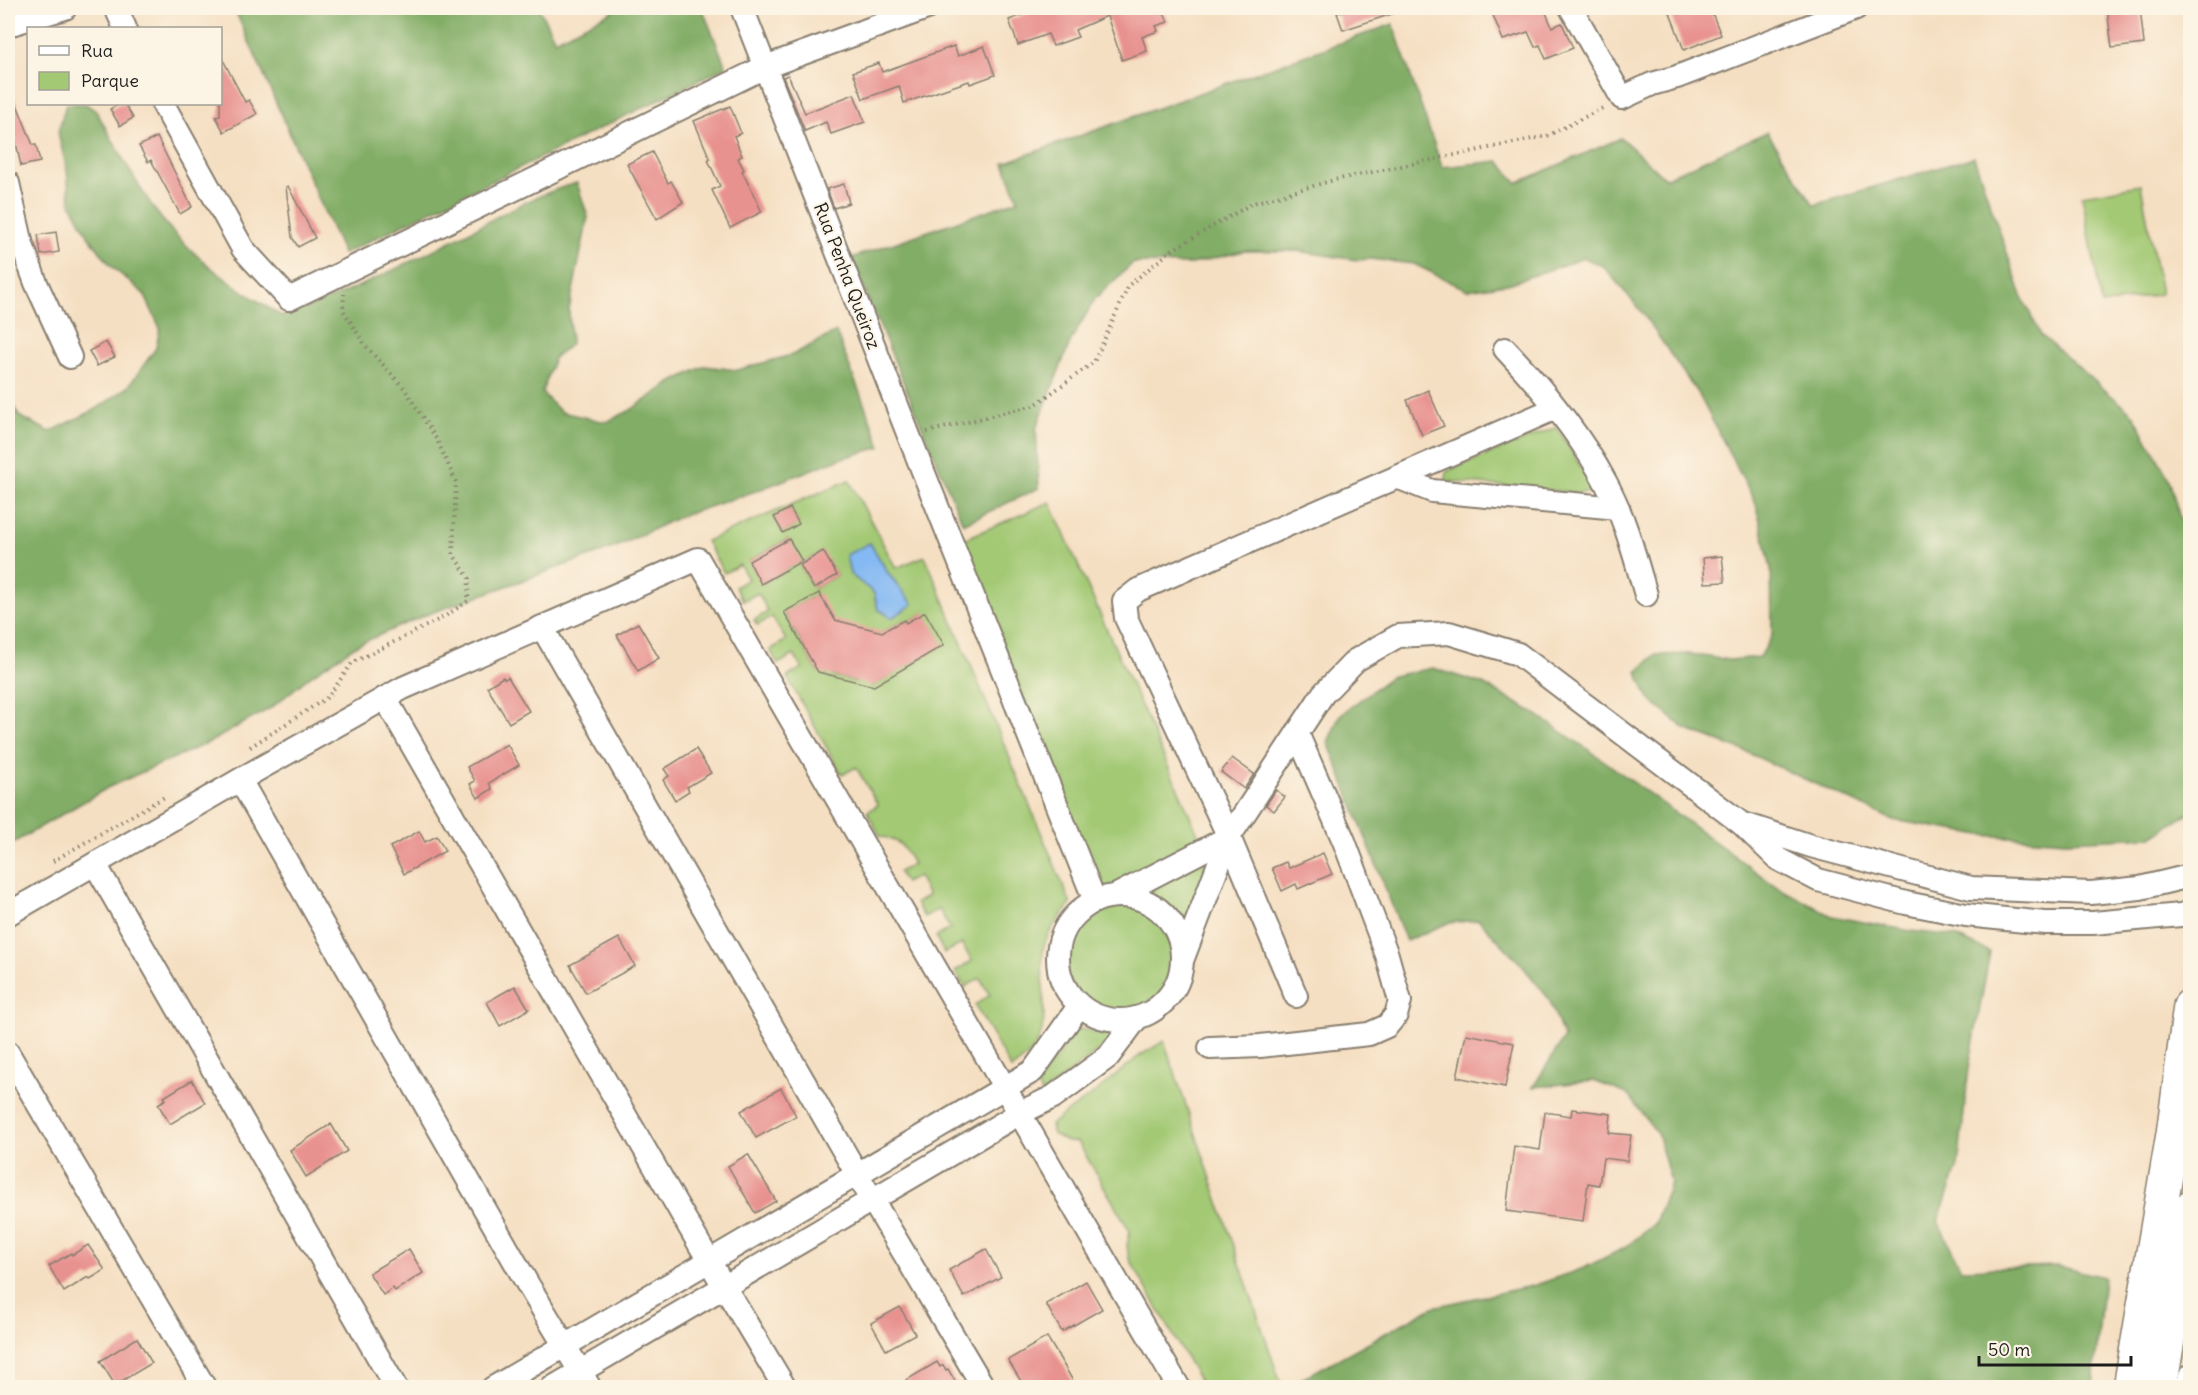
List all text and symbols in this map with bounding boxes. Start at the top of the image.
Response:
legend [27,27,222,105]
text: Rua [81,39,113,62]
text: Parque [81,69,139,92]
street label: Rua Penha Queiroz [809,199,886,353]
scale bar [1979,1329,2130,1367]
text: 50 m [1988,1338,2030,1361]

